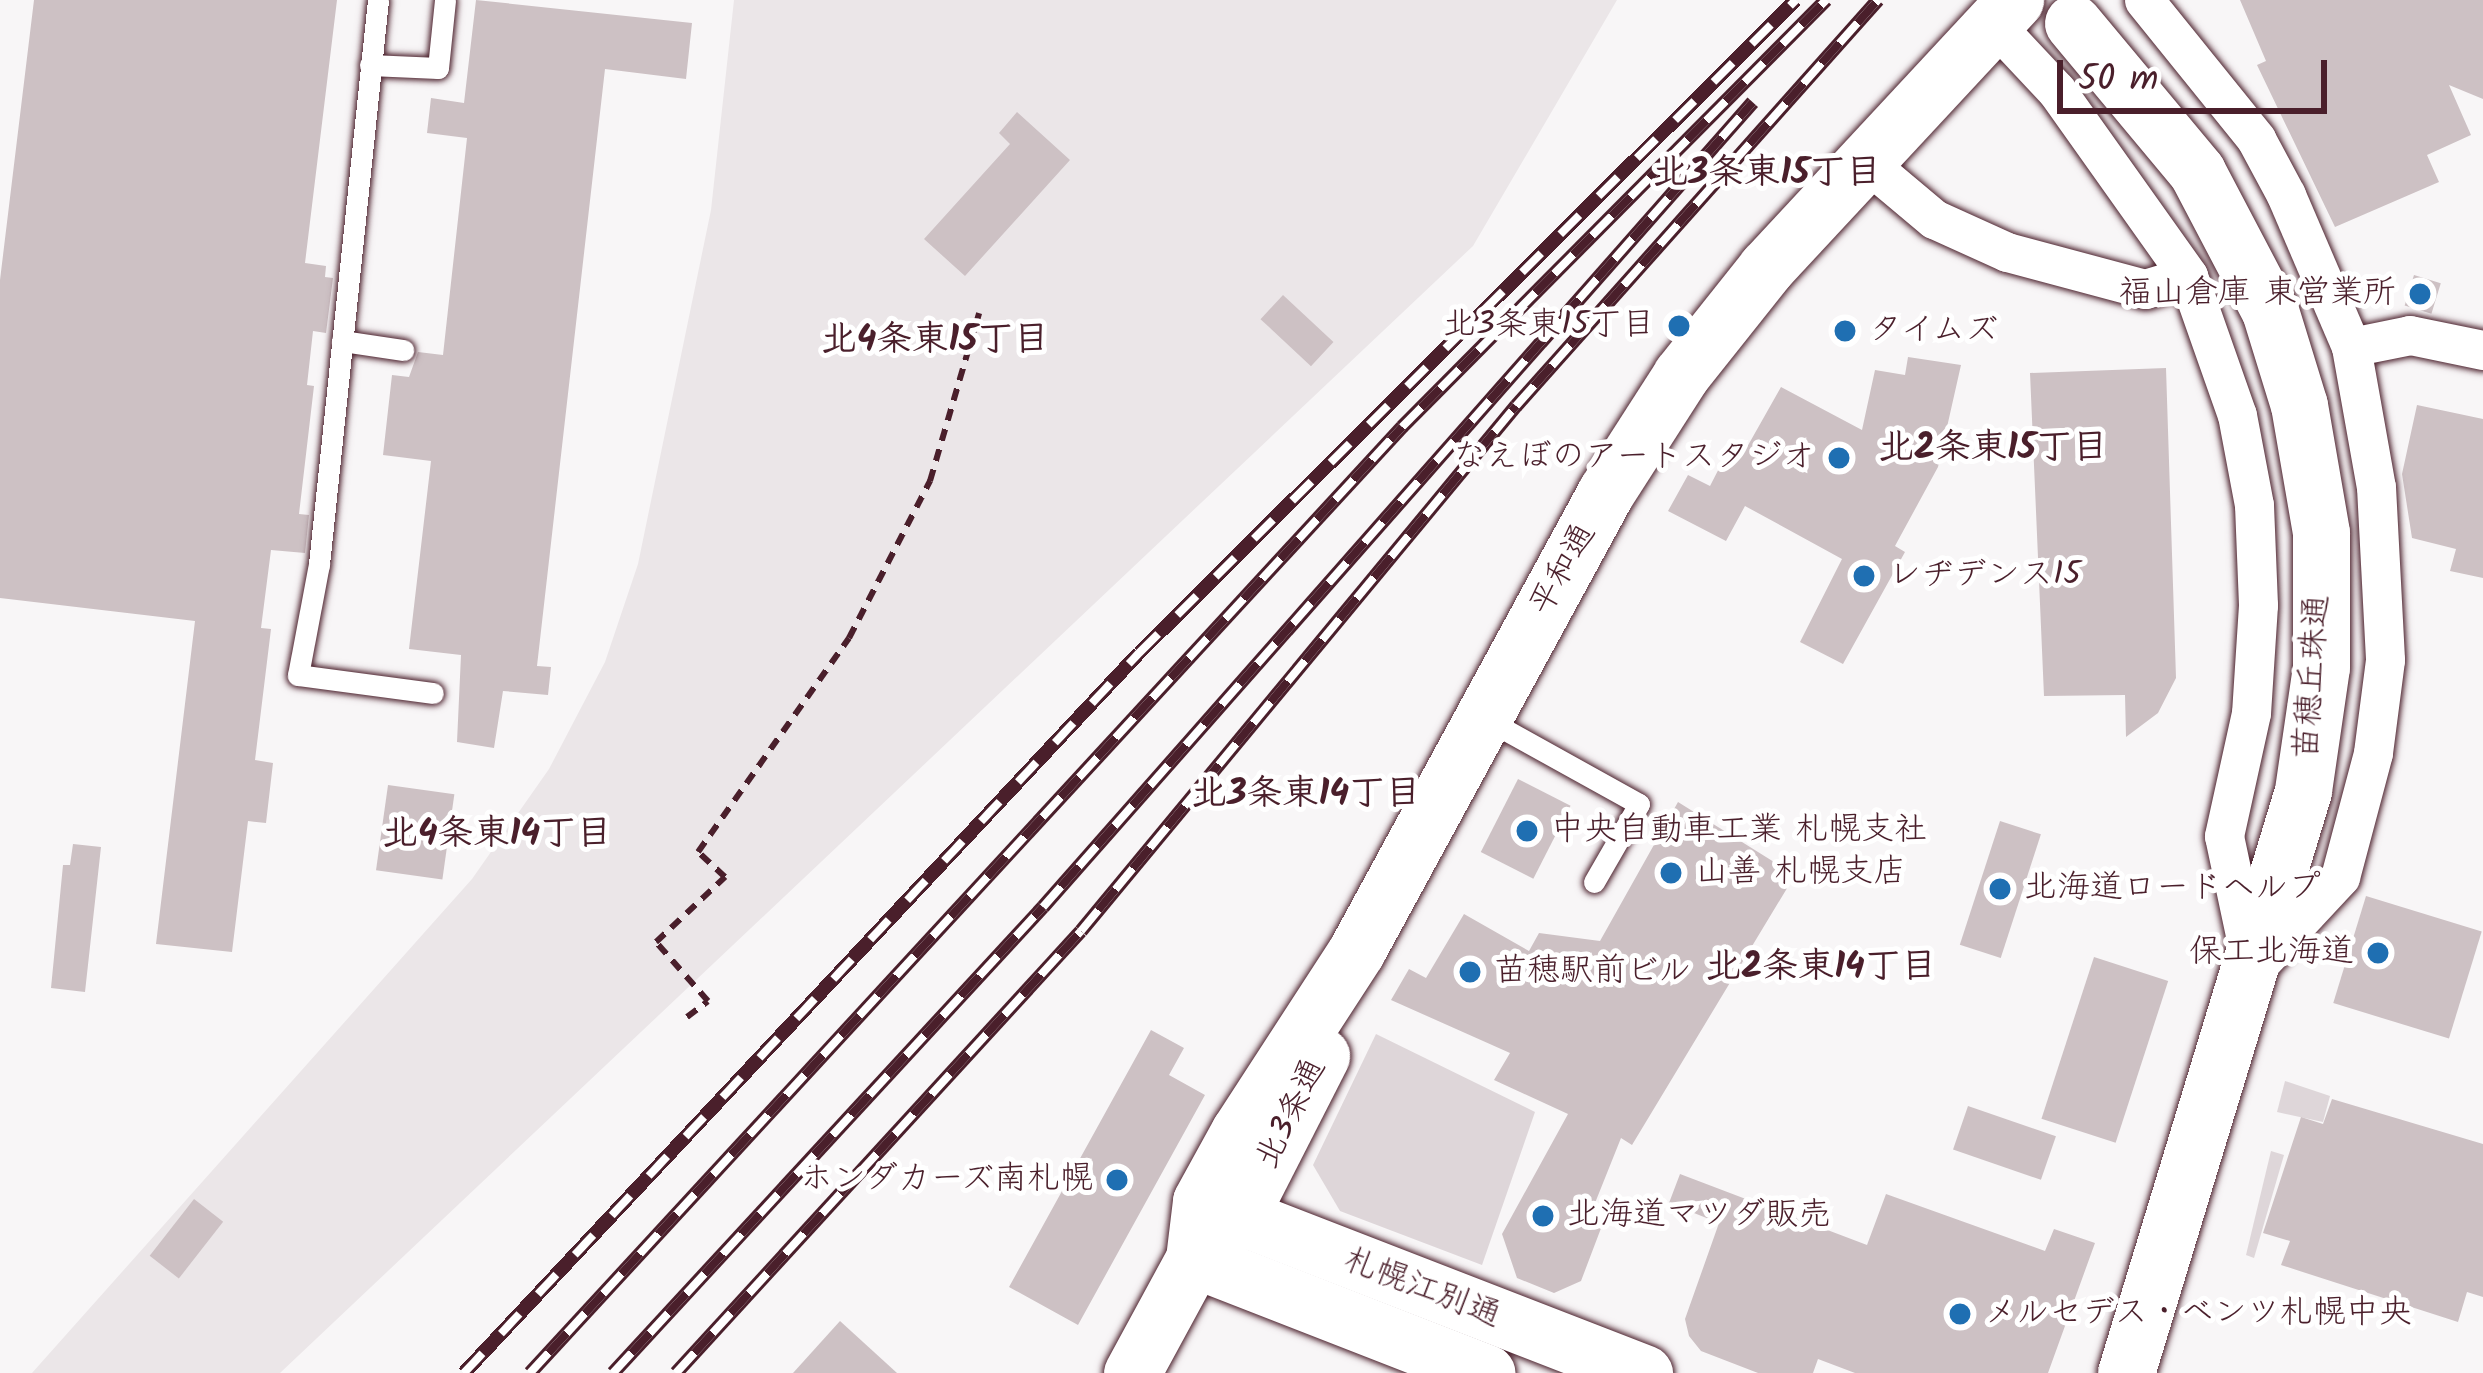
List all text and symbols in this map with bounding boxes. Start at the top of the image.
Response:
scale bar [2063,36,2333,110]
text: 50 m [2078,52,2158,109]
district label: 北3条東15丁目 [1653,152,1881,196]
place label: 福山倉庫 東営業所 [2119,274,2396,314]
marker: 福山倉庫 東営業所 [2407,281,2433,307]
place label: 北3条東15丁目 [1443,306,1655,346]
place label: タイムズ [1869,311,2001,351]
marker: 北3条東15丁目 [1666,313,1692,339]
marker: タイムズ [1832,318,1858,344]
district label: 北4条東15丁目 [821,319,1049,363]
district label: 北2条東15丁目 [1878,427,2108,471]
place label: なえぼのアートスタジオ [1453,438,1815,478]
marker: なえぼのアートスタジオ [1826,445,1852,471]
street label: 平和通 [1523,517,1605,623]
place label: レヂデンス15 [1888,556,2081,596]
marker: レヂデンス15 [1851,563,1877,589]
street label: 苗穂丘珠通 [2287,593,2339,761]
district label: 北3条東14丁目 [1191,773,1421,817]
place label: 中央自動車工業 札幌支社 [1551,811,1927,851]
district label: 北4条東14丁目 [382,813,612,857]
marker: 中央自動車工業 札幌支社 [1514,818,1540,844]
place label: 山善 札幌支店 [1695,853,1906,893]
marker: 山善 札幌支店 [1658,860,1684,886]
place label: 北海道ロードヘルプ [2024,869,2321,909]
marker: 北海道ロードヘルプ [1987,876,2013,902]
place label: 保工北海道 [2189,933,2354,973]
marker: 保工北海道 [2365,940,2391,966]
district label: 北2条東14丁目 [1705,946,1937,990]
place label: 苗穂駅前ビル [1494,952,1692,992]
marker: 苗穂駅前ビル [1457,959,1483,985]
street label: 北3条通 [1248,1052,1336,1176]
place label: ホンダカーズ南札幌 [796,1160,1093,1200]
marker: ホンダカーズ南札幌 [1104,1167,1130,1193]
place label: 北海道マツダ販売 [1567,1196,1831,1236]
marker: 北海道マツダ販売 [1530,1203,1556,1229]
street label: 札幌江別通 [1338,1241,1506,1337]
place label: メルセデス・ベンツ札幌中央 [1984,1294,2413,1334]
marker: メルセデス・ベンツ札幌中央 [1947,1301,1973,1327]

